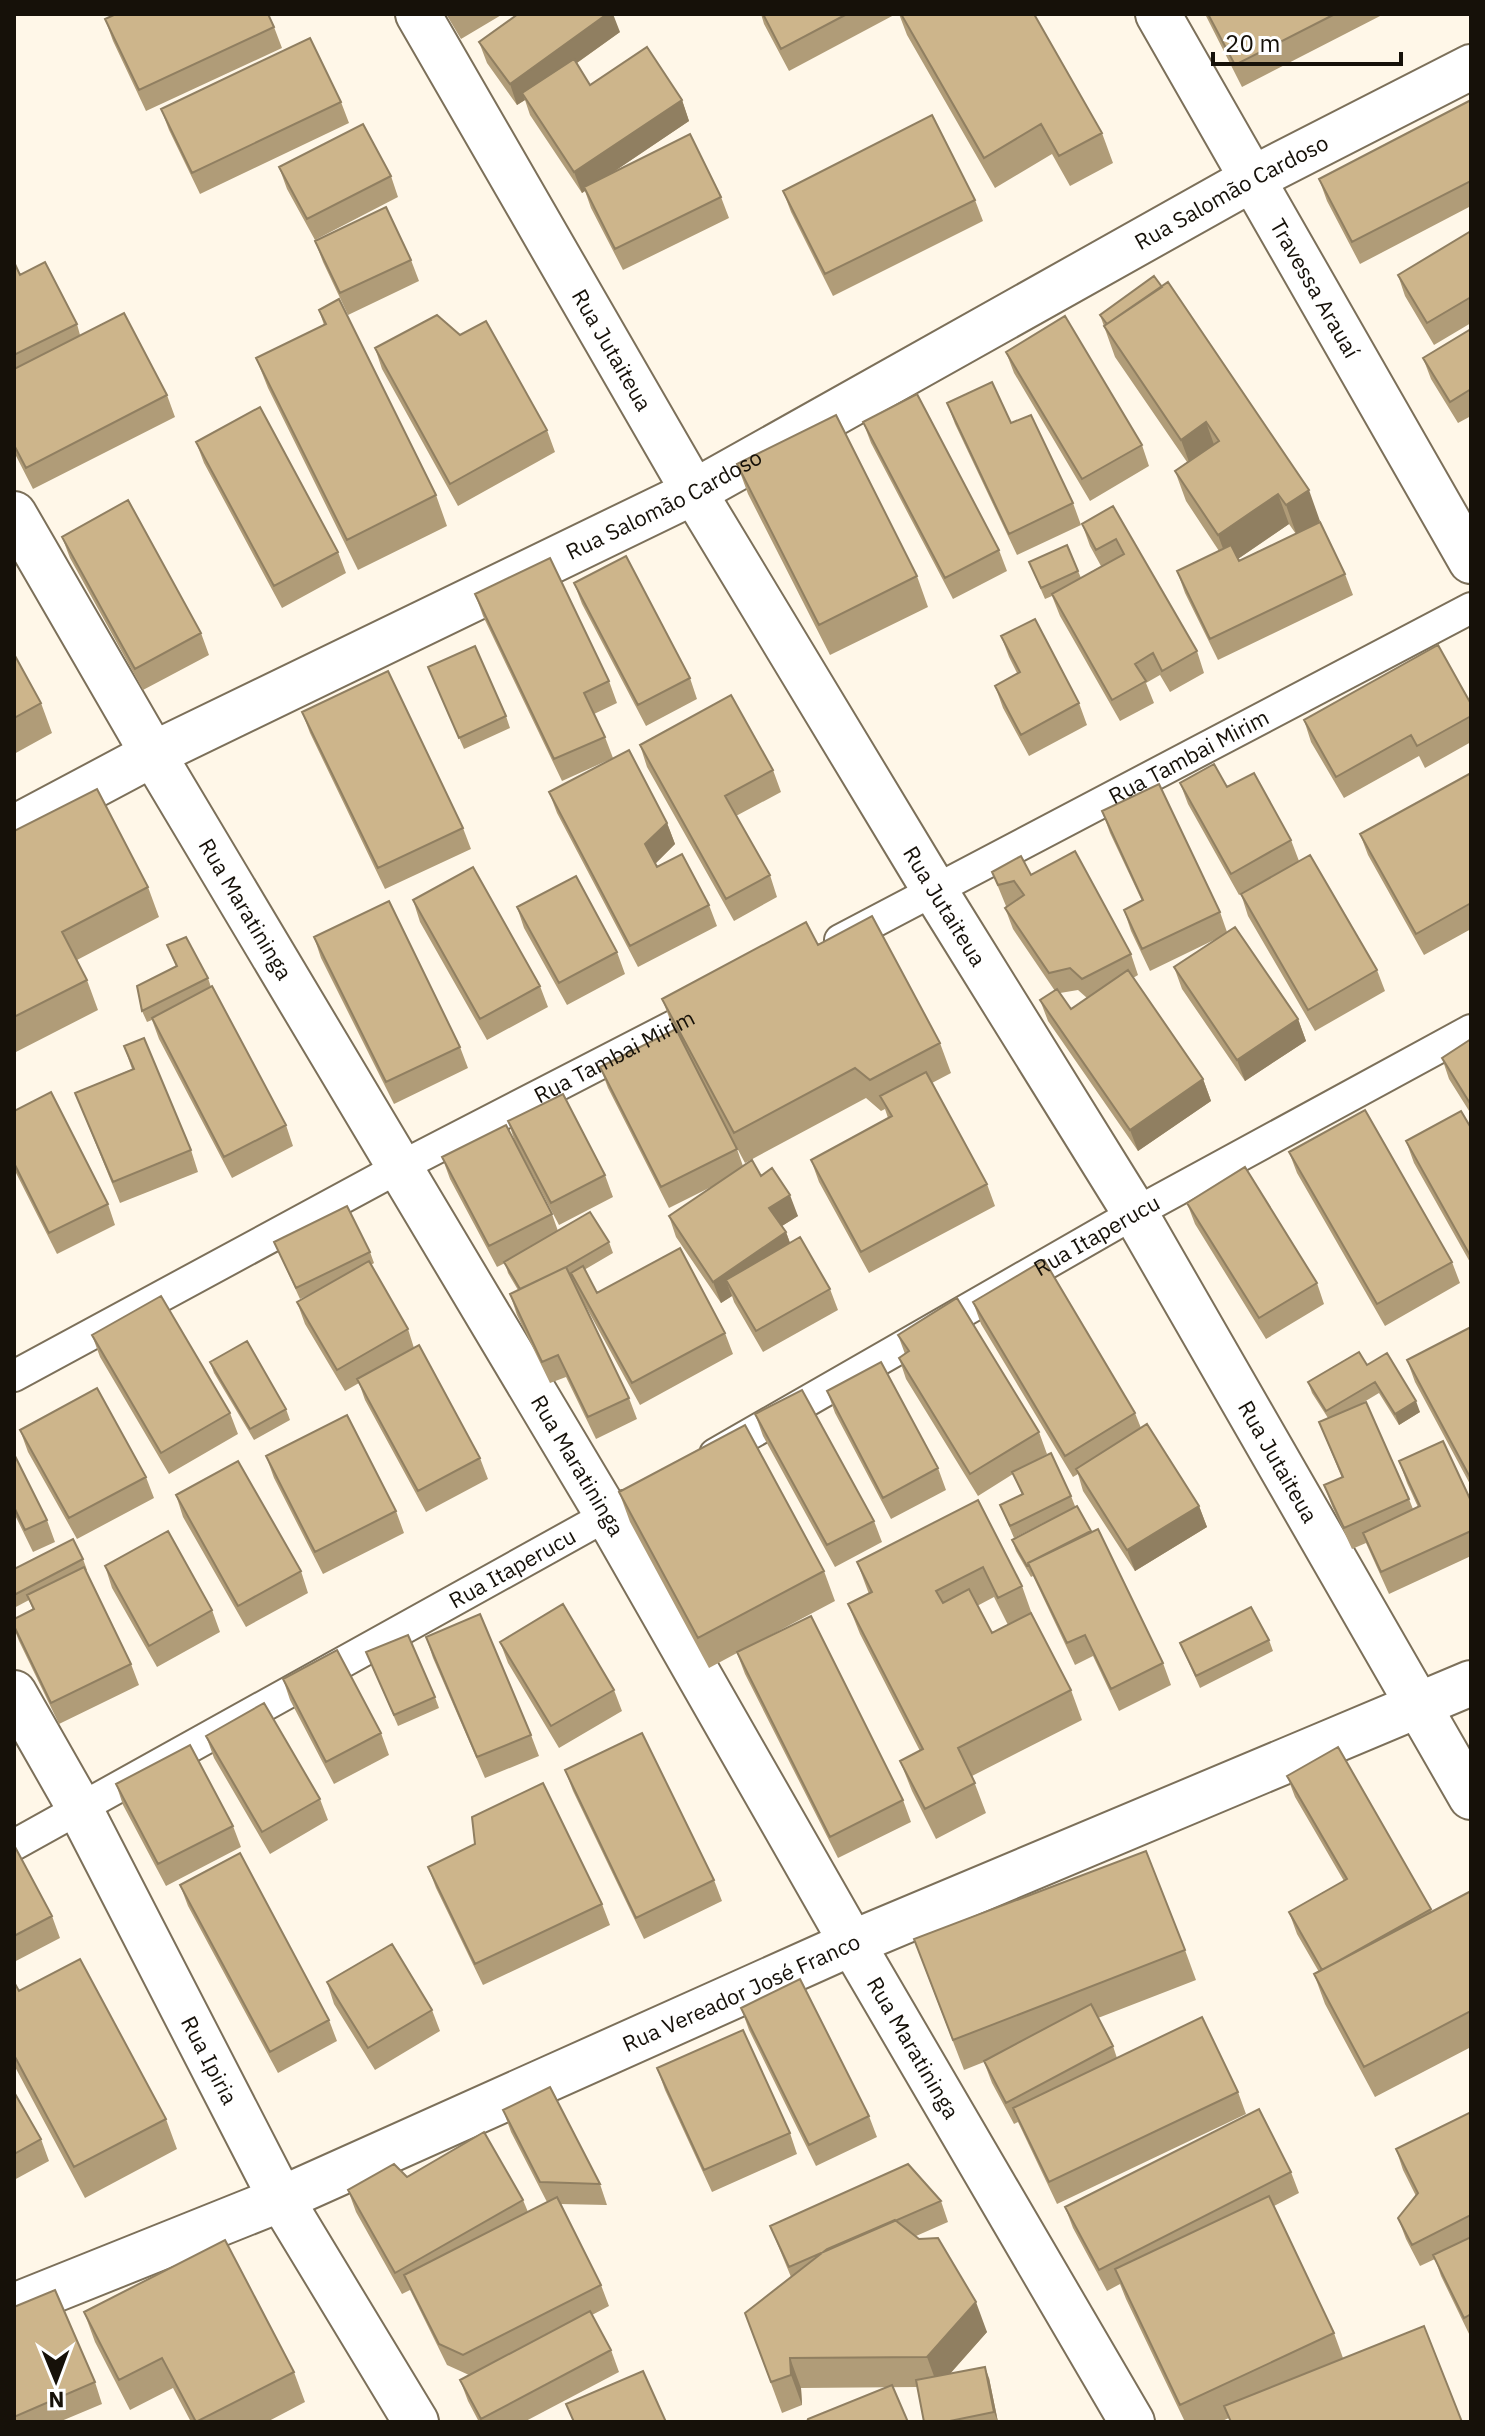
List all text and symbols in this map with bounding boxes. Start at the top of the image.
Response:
scale bar [1213,16,1401,66]
text: 20 m [1225,27,1280,59]
street label: Rua Salomão Cardoso [1129,127,1333,256]
street label: Travessa Arauaí [1264,213,1367,363]
street label: Rua Jutaiteua [566,284,659,416]
street label: Rua Salomão Cardoso [561,442,767,566]
street label: Rua Tambai Mirim [1103,702,1274,810]
street label: Rua Maratininga [193,833,300,985]
street label: Rua Jutaiteua [897,840,993,972]
street label: Rua Tambai Mirim [529,1003,699,1109]
street label: Rua Itaperucu [1028,1187,1165,1282]
street label: Rua Maratininga [525,1389,632,1542]
street label: Rua Jutaiteua [1232,1395,1325,1528]
street label: Rua Itaperucu [443,1521,581,1615]
street label: Rua Vereador José Franco [618,1926,864,2058]
street label: Rua Maratininga [861,1971,967,2124]
street label: Rua Ipiria [175,2011,245,2109]
north arrow [16,2340,96,2420]
text: N [48,2386,65,2415]

